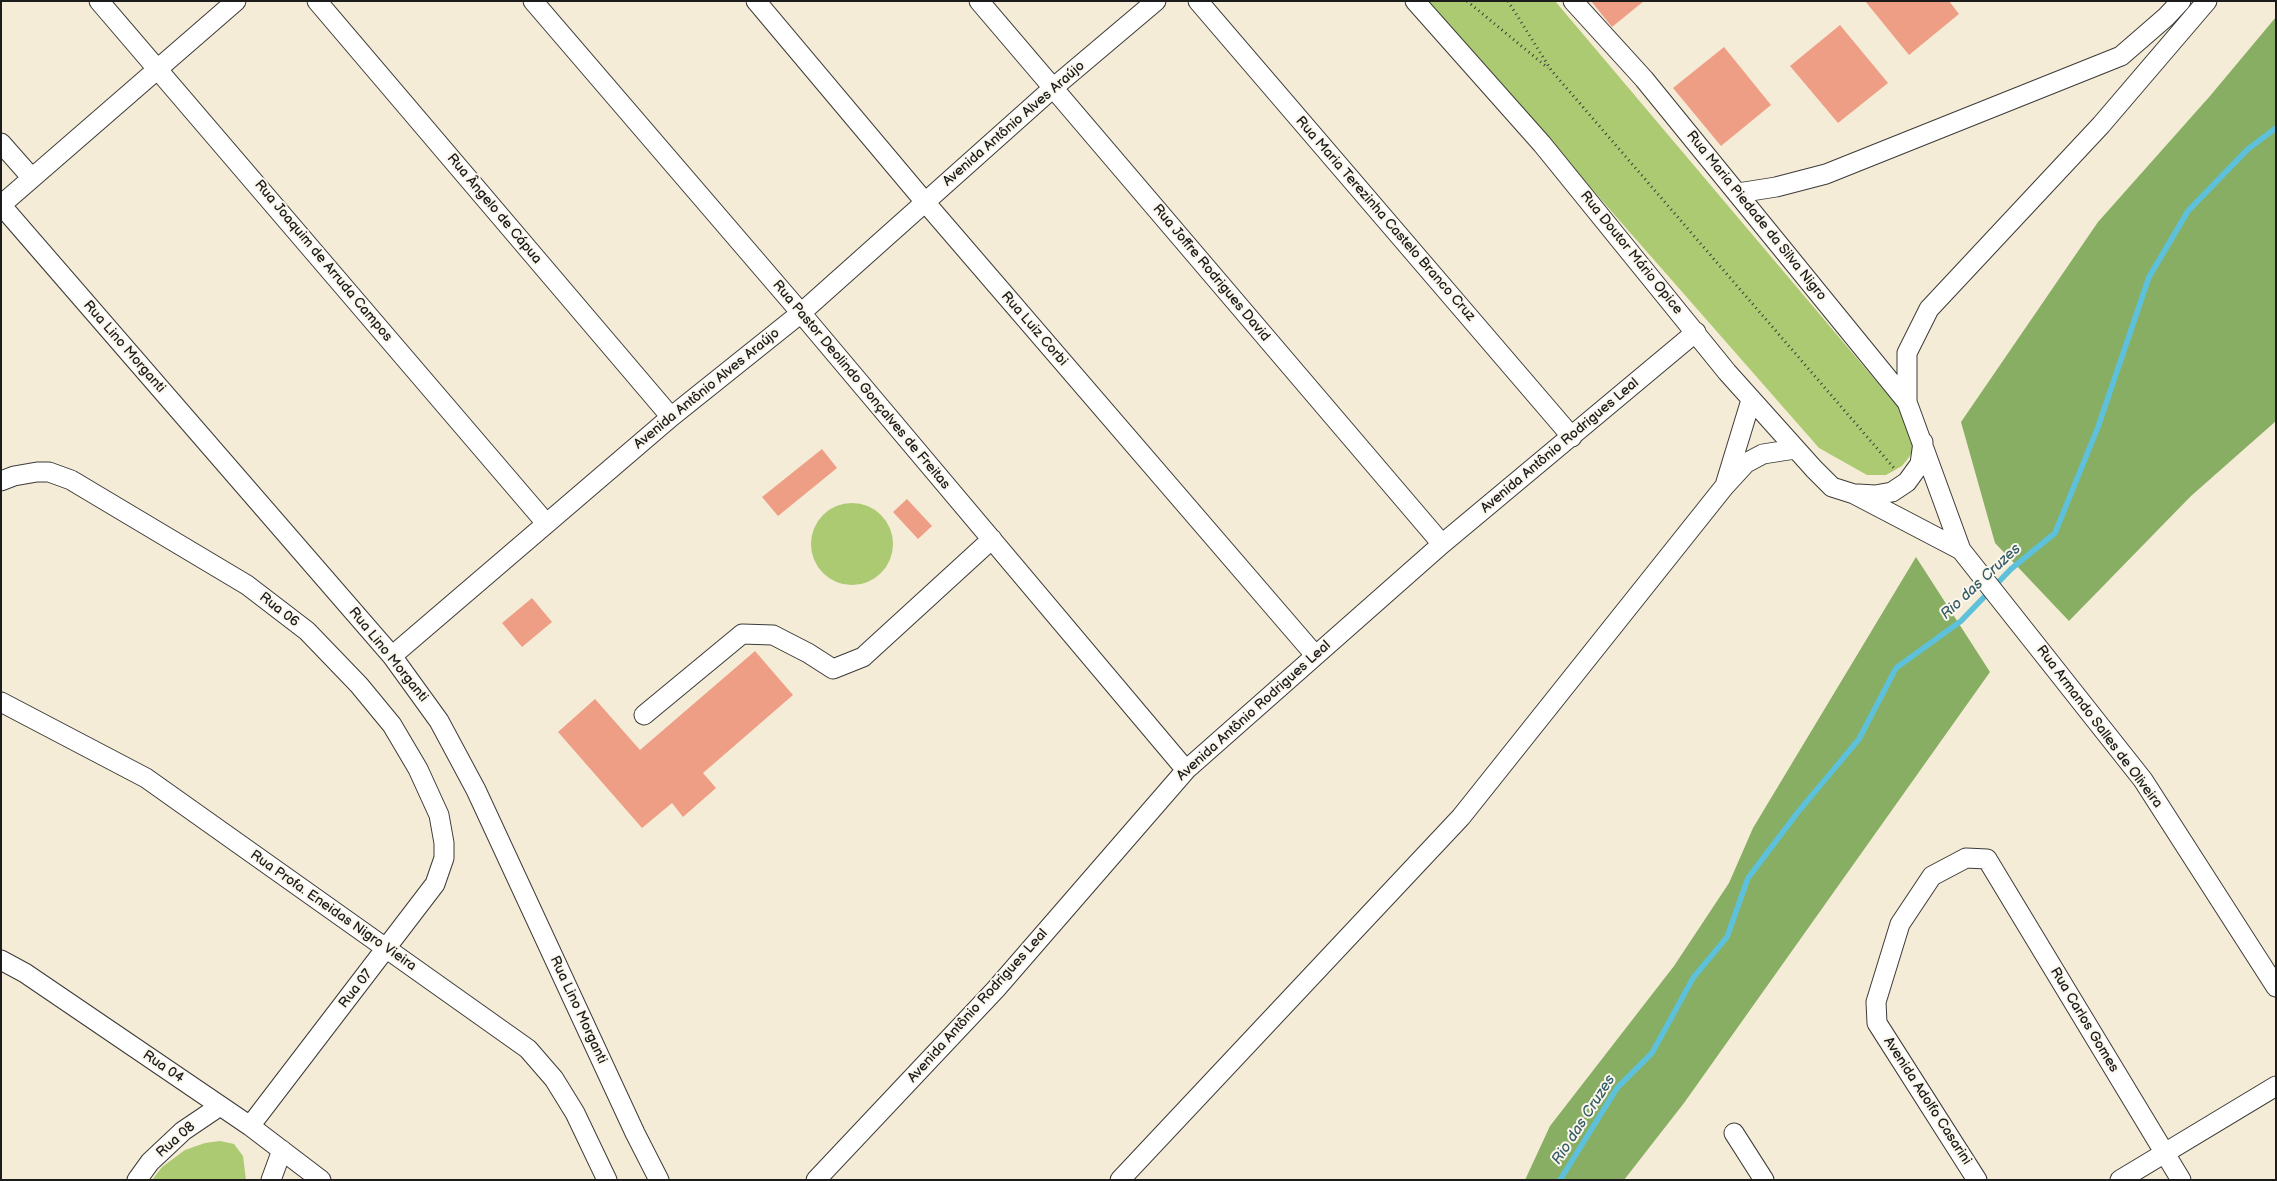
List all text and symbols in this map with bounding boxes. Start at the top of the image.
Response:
street label: Avenida Antônio Alves Araújo [940,58,1088,190]
street label: Rua Maria Terezinha Castelo Branco Cruz [1291,113,1479,325]
street label: Rua Maria Piedade da Silva Nigro [1682,128,1830,304]
street label: Rua Ângelo de Cápua [443,151,545,267]
street label: Rua Joaquim de Arruda Campos [250,177,396,345]
street label: Rua Doutor Mário Opice [1576,188,1686,318]
street label: Rua Joffre Rodrigues David [1149,201,1273,345]
street label: Rua Pastor Deolindo Gonçalves de Freitas [769,277,953,493]
street label: Rua Luiz Corbi [997,288,1071,370]
street label: Rua Lino Morganti [79,297,169,397]
street label: Avenida Antônio Alves Araújo [631,325,783,453]
street label: Avenida Antônio Rodrigues Leal [1478,375,1642,517]
water label: Rio das Cruzes [1937,540,2025,624]
street label: Rua 06 [256,589,302,631]
street label: Rua Lino Morganti [345,604,431,706]
street label: Avenida Antônio Rodrigues Leal [1174,637,1334,785]
street label: Rua Armando Salles de Oliveira [2032,642,2166,812]
street label: Rua Profa. Eneidas Nigro Vieira [247,847,419,975]
street label: Avenida Antônio Rodrigues Leal [904,926,1052,1086]
street label: Rua Lino Morganti [546,954,610,1066]
street label: Rua Carlos Gomes [2046,965,2122,1075]
street label: Rua 07 [336,966,376,1012]
street label: Avenida Adolfo Casarini [1879,1034,1975,1168]
street label: Rua 04 [139,1047,187,1087]
water label: Rio das Cruzes [1548,1072,1620,1168]
street label: Rua 08 [153,1119,199,1161]

